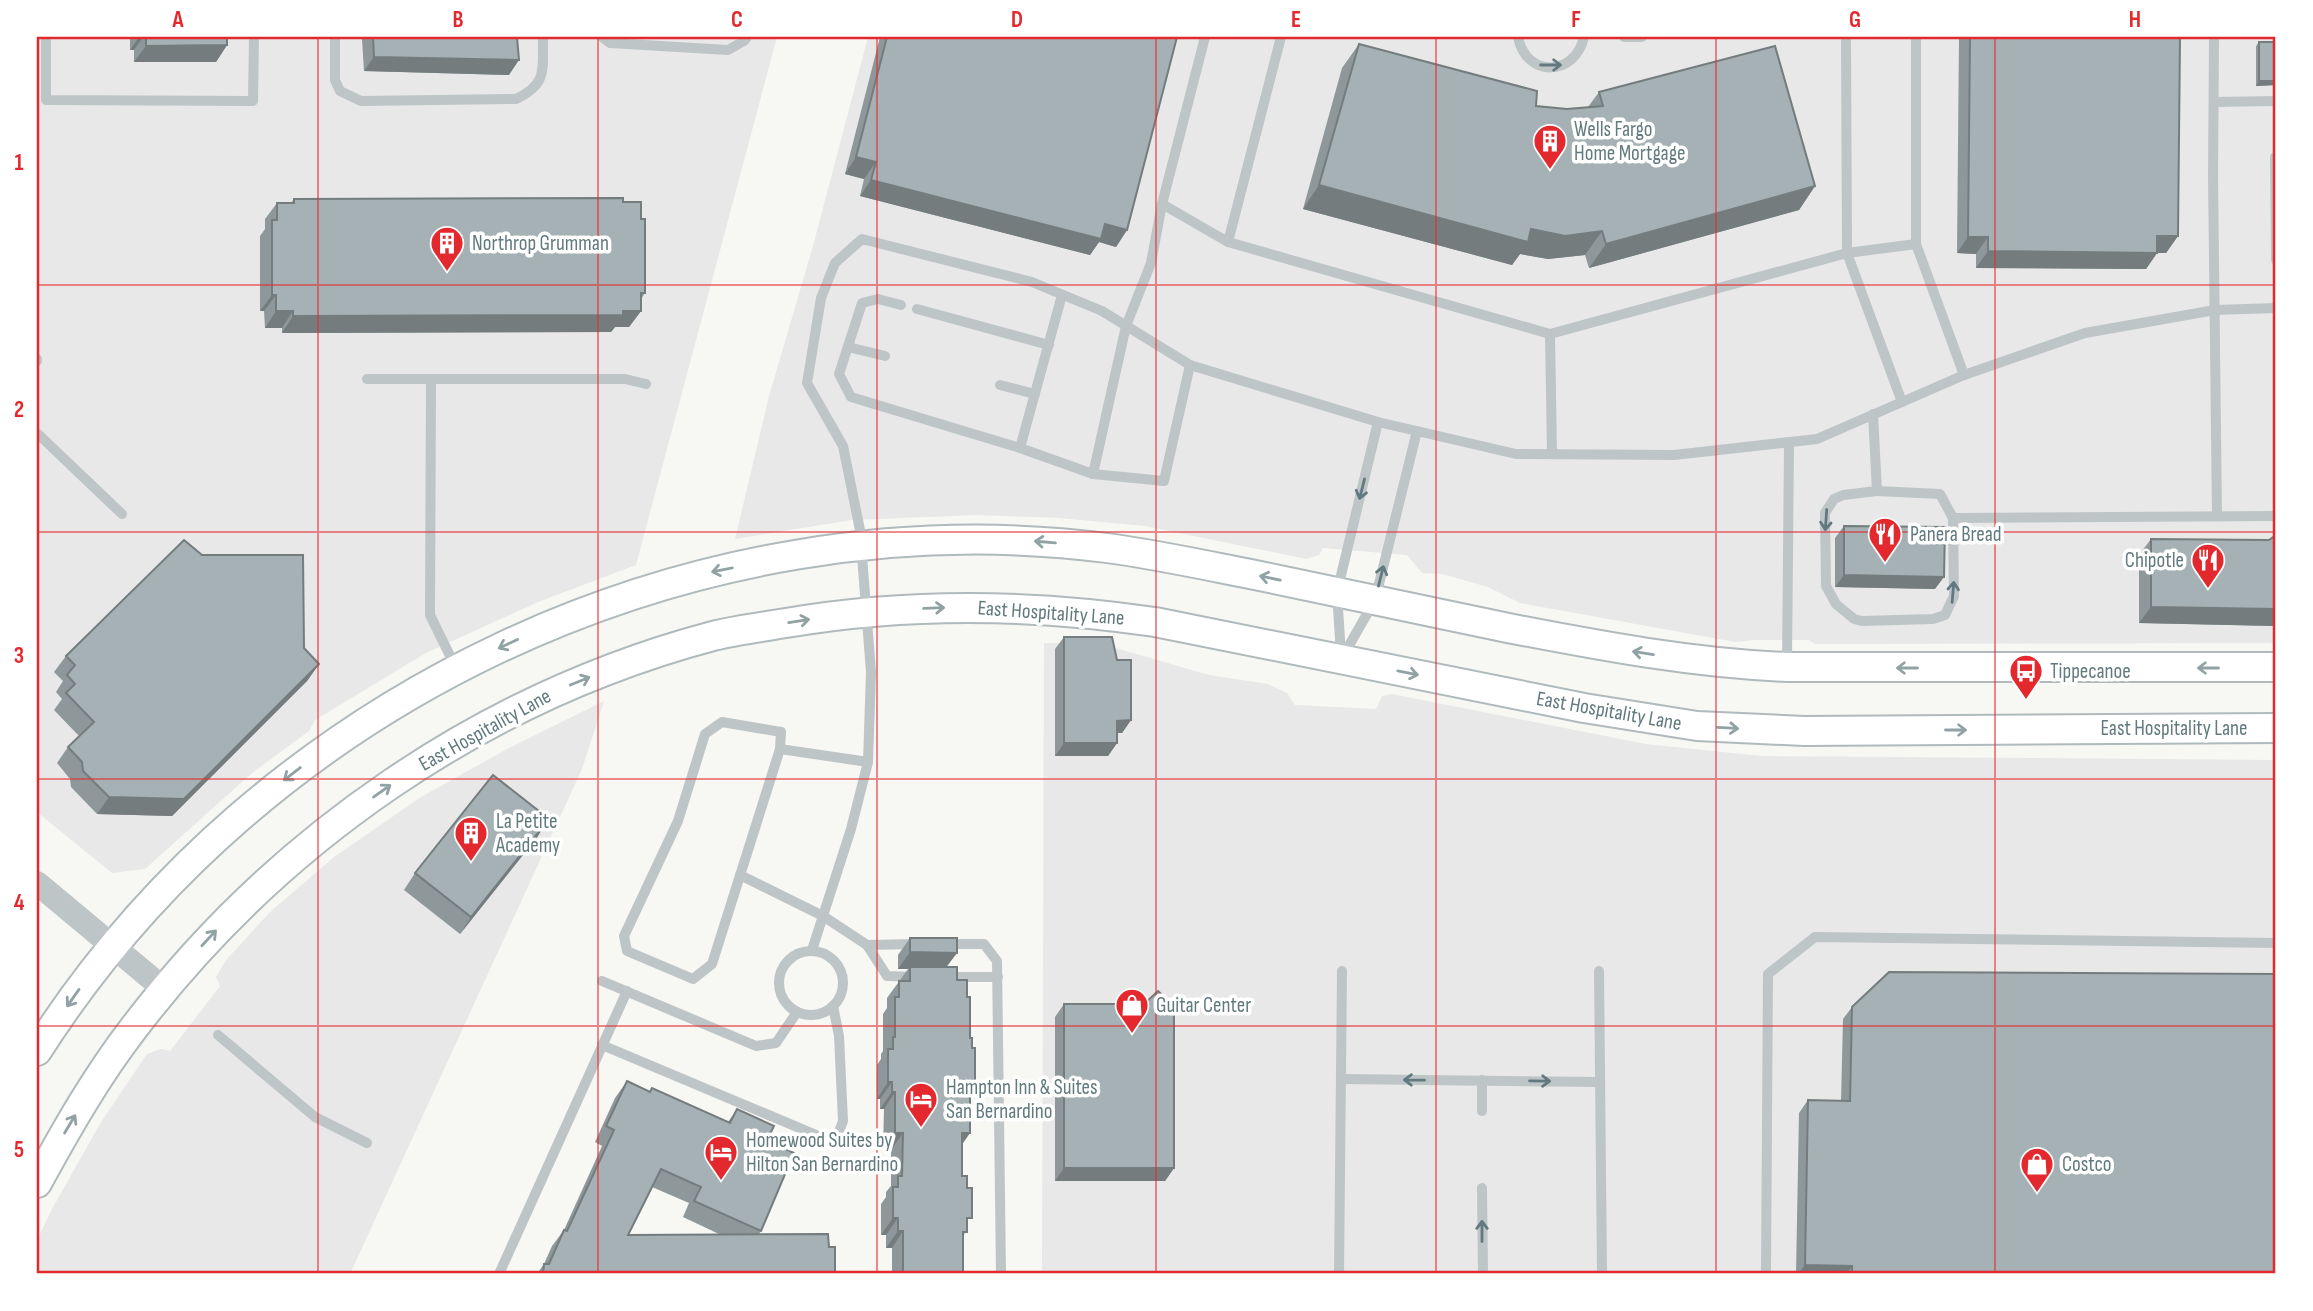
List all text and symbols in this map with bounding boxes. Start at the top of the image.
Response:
text: A [172,6,185,34]
text: B [453,6,464,34]
text: C [731,6,743,34]
text: D [1011,6,1023,34]
text: E [1291,6,1301,34]
text: F [1571,6,1581,34]
text: G [1849,6,1861,34]
text: H [2129,6,2141,34]
one-way arrow [1539,58,1562,72]
place label: Wells Fargo Home Mortgage [1574,117,1685,166]
building icon: Wells Fargo Home Mortgage [1531,122,1569,171]
text: 1 [14,149,24,177]
building icon: Northrop Grumman [428,224,466,273]
place label: Northrop Grumman [472,231,609,256]
text: 2 [14,396,24,424]
one-way arrow [1355,477,1368,499]
one-way arrow [1819,508,1832,531]
restaurant icon: Panera Bread [1866,515,1904,564]
place label: Panera Bread [1910,522,2002,547]
one-way arrow [1034,536,1057,549]
restaurant icon: Chipotle [2189,541,2227,590]
place label: Chipotle [2125,548,2184,573]
one-way arrow [711,564,734,578]
one-way arrow [1374,565,1388,588]
one-way arrow [1259,571,1282,585]
one-way arrow [1947,581,1960,604]
street label: East Hospitality Lane [977,595,1125,631]
one-way arrow [923,601,946,614]
one-way arrow [787,614,810,627]
one-way arrow [498,638,519,652]
text: 3 [14,642,24,670]
one-way arrow [1632,646,1655,659]
bus stop icon: Tippecanoe [2007,652,2045,701]
place label: Tippecanoe [2050,659,2131,684]
one-way arrow [1896,661,1919,675]
one-way arrow [2197,661,2220,675]
one-way arrow [1396,666,1419,680]
one-way arrow [569,673,591,686]
street label: East Hospitality Lane [415,683,555,777]
street label: East Hospitality Lane [1534,686,1684,736]
street label: East Hospitality Lane [2100,716,2248,741]
one-way arrow [1717,721,1740,734]
one-way arrow [1944,723,1967,737]
one-way arrow [284,767,302,782]
one-way arrow [372,784,391,798]
place label: La Petite Academy [495,809,560,858]
building icon: La Petite Academy [452,814,490,863]
text: 4 [14,889,25,917]
one-way arrow [201,930,218,947]
shop icon: Guitar Center [1113,986,1151,1035]
one-way arrow [66,988,80,1007]
place label: Guitar Center [1156,993,1251,1018]
one-way arrow [1402,1073,1425,1087]
one-way arrow [1529,1074,1552,1088]
place label: Hampton Inn & Suites San Bernardino [946,1075,1098,1124]
hotel icon: Hampton Inn & Suites San Bernardino [902,1080,940,1129]
one-way arrow [63,1114,77,1134]
place label: Homewood Suites by Hilton San Bernardino [746,1128,898,1177]
hotel icon: Homewood Suites by Hilton San Bernardino [702,1133,740,1182]
text: 5 [14,1136,24,1164]
shop icon: Costco [2018,1145,2056,1194]
place label: Costco [2062,1152,2112,1177]
one-way arrow [1475,1220,1489,1243]

